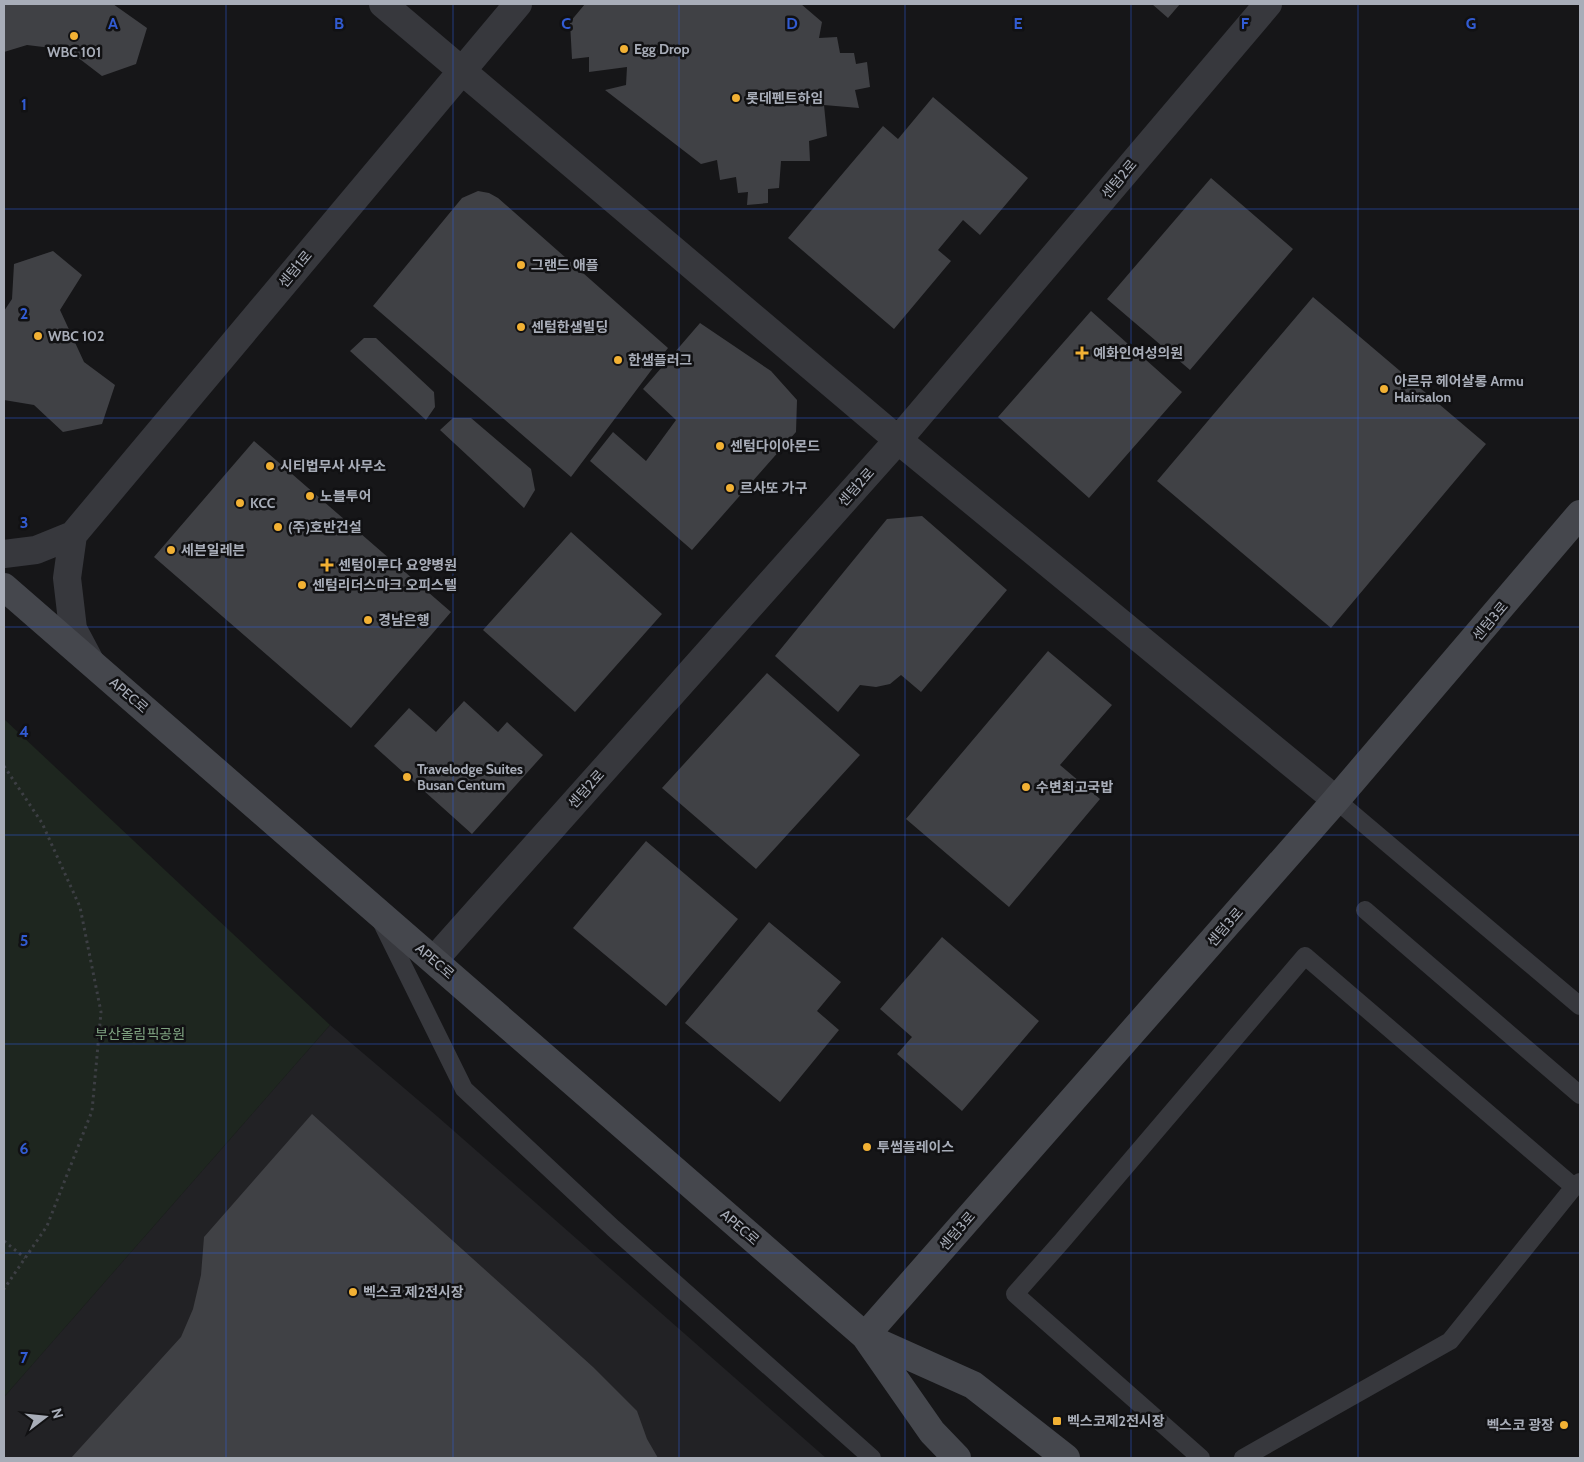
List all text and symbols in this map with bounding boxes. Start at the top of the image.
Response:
text: A [108,14,118,33]
text: B [334,14,344,33]
text: C [561,14,571,33]
text: D [786,14,798,33]
text: E [1013,14,1023,33]
text: F [1241,14,1250,33]
text: G [1466,14,1476,33]
marker: WBC 101 [68,30,80,42]
place label: Egg Drop [634,40,689,58]
place label: WBC 101 [47,43,101,61]
marker: Egg Drop [618,43,630,55]
place label: 롯데펜트하임 [746,89,823,107]
marker: 롯데펜트하임 [730,92,742,104]
text: 1 [21,95,27,114]
street label: 센텀2로 [1097,156,1141,202]
street label: 센텀1로 [274,247,316,291]
place label: 그랜드 애플 [531,256,599,274]
marker: 그랜드 애플 [515,259,527,271]
text: 2 [20,304,28,323]
place label: 센텀한샘빌딩 [531,318,608,336]
marker: 센텀한샘빌딩 [515,321,527,333]
place label: WBC 102 [48,327,104,345]
marker: WBC 102 [32,330,44,342]
place label: 예화인여성의원 [1093,344,1183,362]
marker: 예화인여성의원 [1075,346,1089,360]
place label: 한샘플러그 [628,351,693,369]
marker: 한샘플러그 [612,354,624,366]
place label: 아르뮤 헤어살롱 Armu Hairsalon [1394,372,1524,406]
marker: 아르뮤 헤어살롱 Armu Hairsalon [1378,383,1390,395]
place label: 센텀다이아몬드 [730,437,820,455]
marker: 센텀다이아몬드 [714,440,726,452]
place label: 시티법무사 사무소 [280,457,386,475]
marker: 시티법무사 사무소 [264,460,276,472]
street label: 센텀2로 [834,464,878,510]
place label: 르사또 가구 [740,479,808,497]
marker: 르사또 가구 [724,482,736,494]
place label: 노블투어 [320,487,372,505]
marker: 노블투어 [304,490,316,502]
place label: KCC [250,494,276,512]
marker: KCC [234,497,246,509]
text: 3 [20,513,28,532]
place label: (주)호반건설 [288,518,362,536]
marker: (주)호반건설 [272,521,284,533]
place label: 세븐일레븐 [181,541,246,559]
marker: 세븐일레븐 [165,544,177,556]
place label: 센텀이루다 요양병원 [338,556,457,574]
marker: 센텀이루다 요양병원 [320,558,334,572]
place label: 센텀리더스마크 오피스텔 [312,576,457,594]
marker: 센텀리더스마크 오피스텔 [296,579,308,591]
street label: 센텀3로 [1468,597,1512,644]
place label: 경남은행 [378,611,430,629]
marker: 경남은행 [362,614,374,626]
street label: APEC로 [106,673,152,717]
text: 4 [19,722,29,741]
place label: Travelodge Suites Busan Centum [417,760,523,794]
street label: 센텀2로 [564,766,608,812]
marker: Travelodge Suites Busan Centum [401,771,413,783]
place label: 수변최고국밥 [1036,778,1113,796]
marker: 수변최고국밥 [1020,781,1032,793]
street label: 센텀3로 [1203,904,1247,950]
text: 5 [20,931,28,950]
street label: APEC로 [412,939,458,983]
park label: 부산올림픽공원 [95,1025,185,1043]
place label: 투썸플레이스 [877,1138,954,1156]
text: 6 [20,1139,29,1158]
marker: 투썸플레이스 [861,1141,873,1153]
street label: APEC로 [717,1205,763,1249]
street label: 센텀3로 [935,1208,979,1254]
place label: 벡스코 제2전시장 [363,1283,464,1301]
marker: 벡스코 제2전시장 [347,1286,359,1298]
text: 7 [20,1348,29,1367]
north arrow [20,1392,70,1442]
text: N [47,1406,68,1421]
place label: 벡스코제2전시장 [1067,1412,1165,1430]
marker: 벡스코제2전시장 [1051,1415,1063,1427]
place label: 벡스코 광장 [1486,1416,1554,1434]
marker: 벡스코 광장 [1558,1419,1570,1431]

